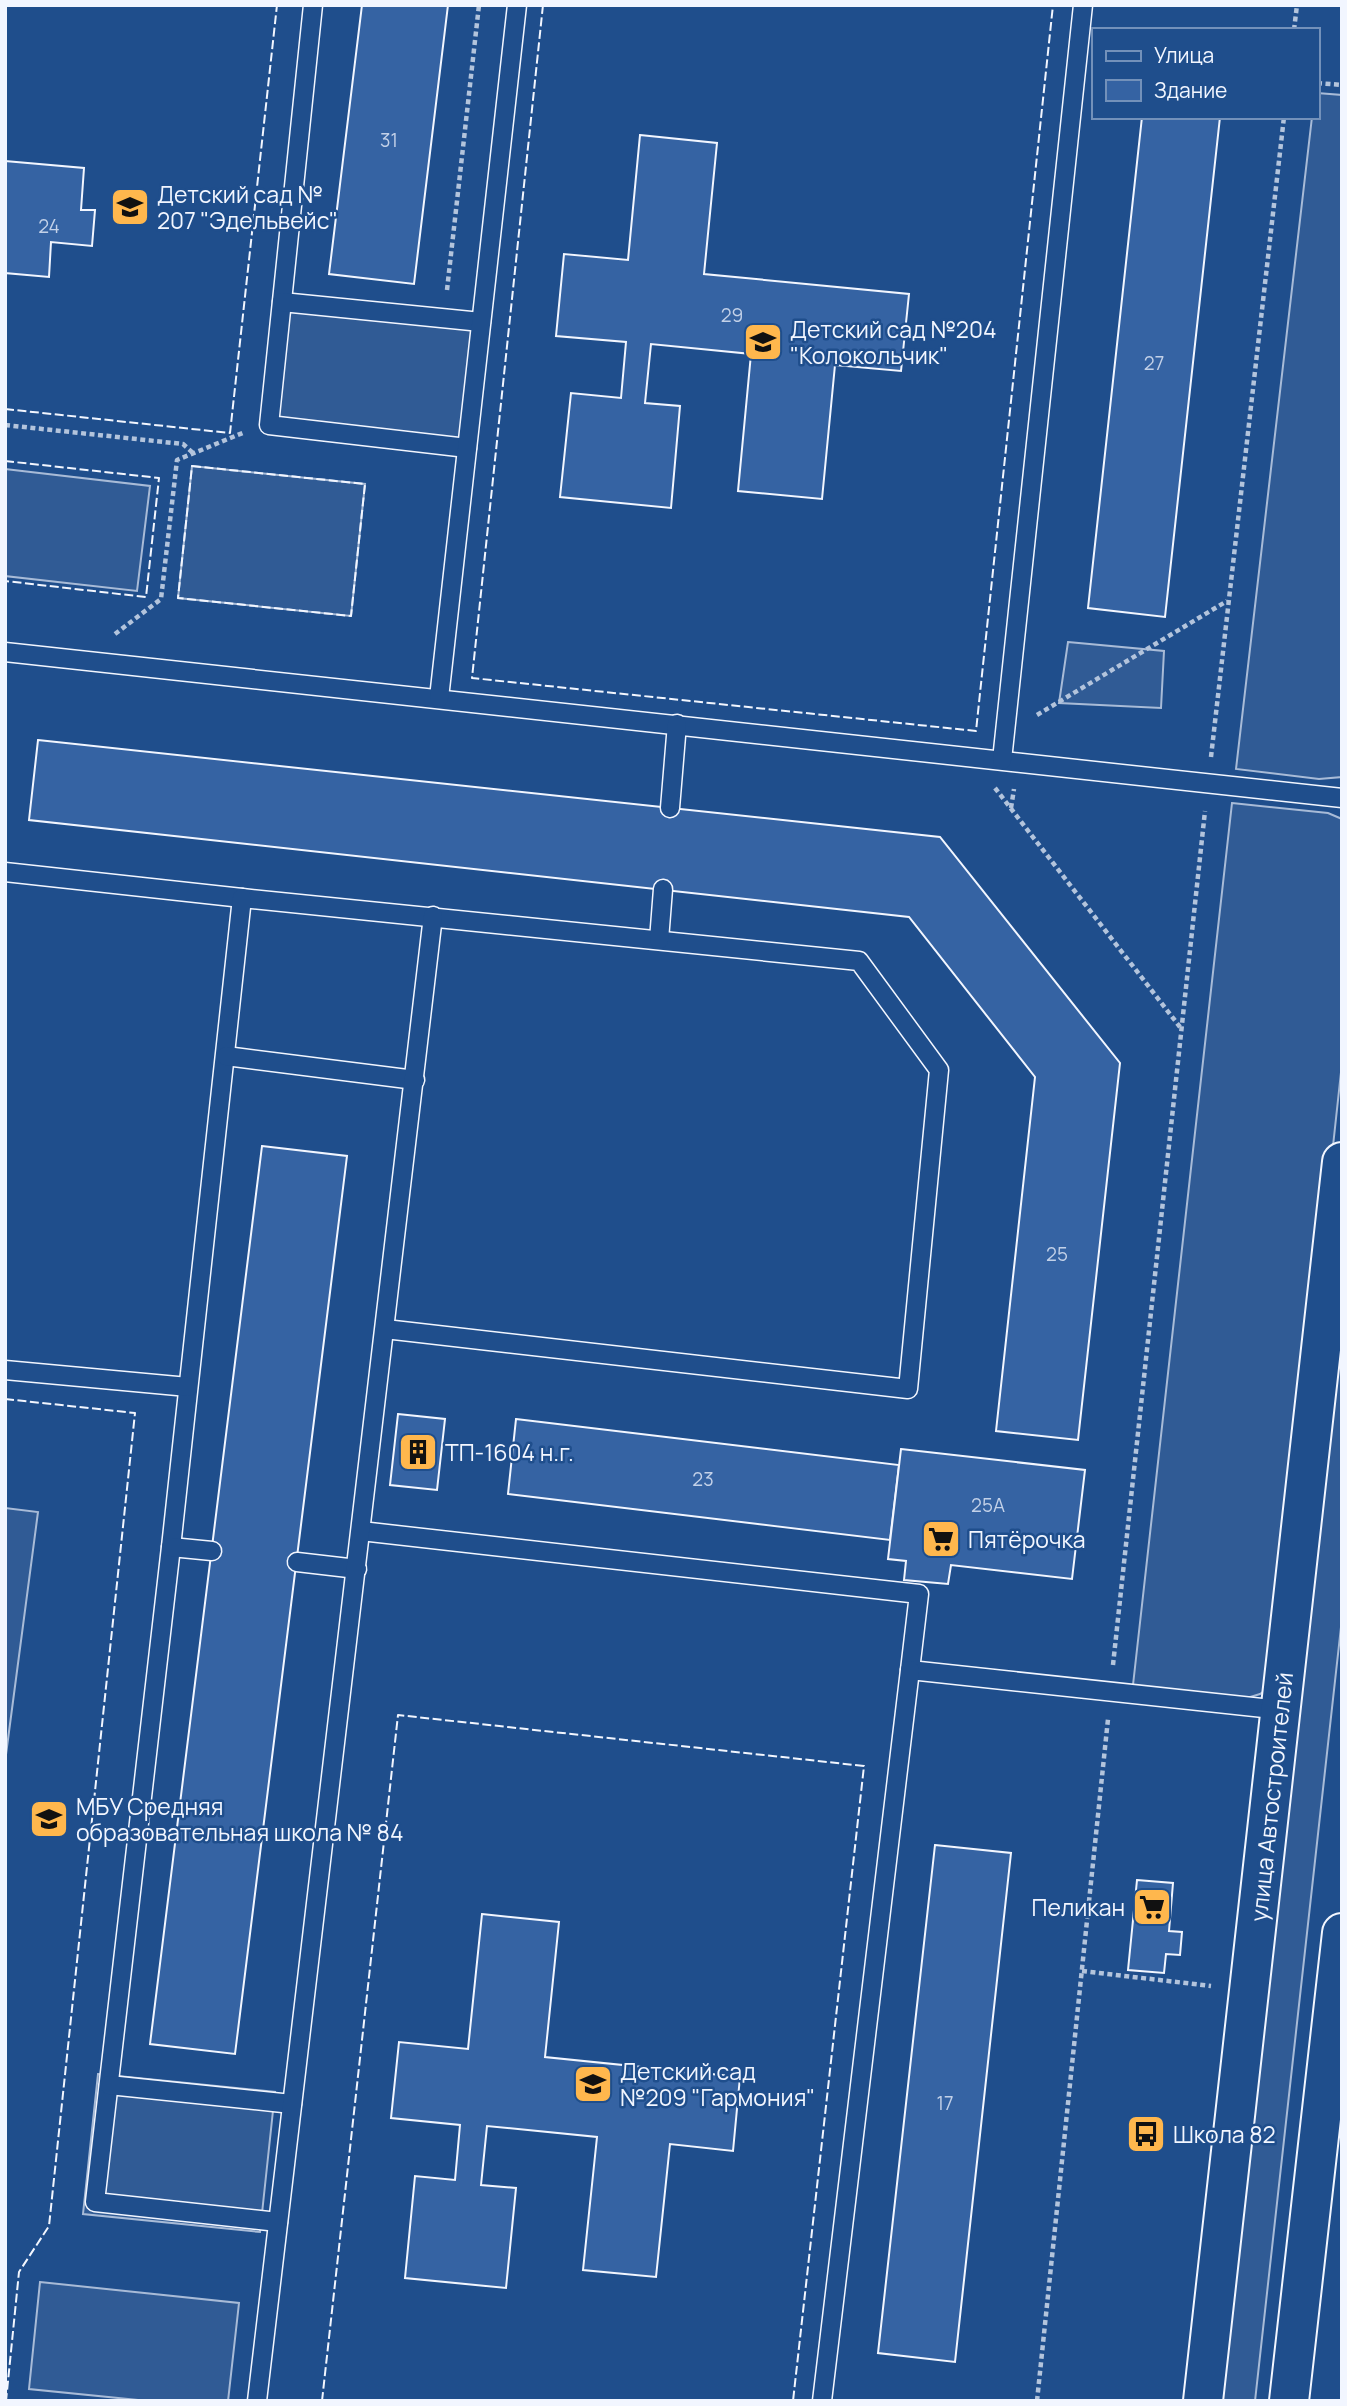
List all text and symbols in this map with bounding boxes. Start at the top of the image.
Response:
legend [1092,28,1319,119]
text: Улица [1154,41,1214,69]
text: Здание [1154,76,1227,104]
house number: 31 [380,127,398,153]
place label: Детский сад № 207 "Эдельвейс" [157,178,338,236]
school or university icon: Детский сад № 207 "Эдельвейс" [109,186,151,228]
house number: 24 [38,213,60,239]
house number: 29 [721,302,743,328]
place label: Детский сад №204 "Колокольчик" [790,313,997,371]
school or university icon: Детский сад №204 "Колокольчик" [742,321,784,363]
house number: 27 [1144,350,1164,376]
house number: 25 [1046,1241,1068,1267]
building icon: ТП-1604 н.г. [397,1431,439,1473]
place label: ТП-1604 н.г. [445,1436,574,1468]
house number: 23 [692,1466,714,1492]
house number: 25А [971,1492,1005,1518]
supermarket icon: Пятёрочка [920,1518,962,1560]
place label: Пятёрочка [968,1523,1086,1555]
street label: улица Автостроителей [1242,1671,1300,1923]
place label: МБУ Средняя образовательная школа № 84 [76,1790,404,1848]
school or university icon: МБУ Средняя образовательная школа № 84 [28,1798,70,1840]
supermarket icon: Пеликан [1131,1886,1173,1928]
place label: Пеликан [1032,1891,1125,1923]
place label: Детский сад №209 "Гармония" [620,2055,815,2113]
school or university icon: Детский сад №209 "Гармония" [572,2063,614,2105]
house number: 17 [937,2090,953,2116]
bus stop icon: Школа 82 [1125,2113,1167,2155]
place label: Школа 82 [1173,2118,1276,2150]

